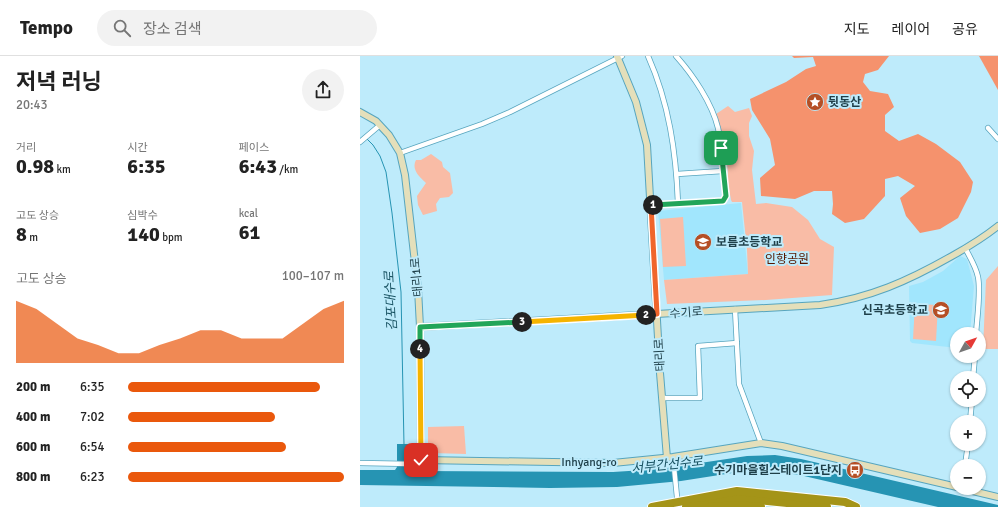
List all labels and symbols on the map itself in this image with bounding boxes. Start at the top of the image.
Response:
place icon: 뒷동산 [805,92,825,112]
place label: 뒷동산 [828,95,861,110]
pin [704,131,738,165]
pin: 1 [643,195,663,215]
school or university icon: 보름초등학교 [693,232,713,252]
place label: 보름초등학교 [716,235,782,250]
park label: 인향공원 [765,252,809,267]
street label: 태리1로 [408,257,426,297]
water label: 김포대수로 [381,270,401,331]
school or university icon: 신곡초등학교 [931,300,951,320]
place label: 신곡초등학교 [862,303,928,318]
street label: 수기로 [669,304,703,322]
pin: 2 [636,305,656,325]
pin: 3 [512,312,532,332]
north arrow [950,327,986,363]
street label: 태리로 [652,338,668,372]
pin: 4 [410,339,430,359]
pin [404,443,438,477]
water label: 서부간선수로 [630,453,705,477]
street label: Inhyang-ro [561,455,617,470]
bus stop icon: 수기마을힐스테이트1단지 [845,460,865,480]
place label: 수기마을힐스테이트1단지 [714,463,842,478]

